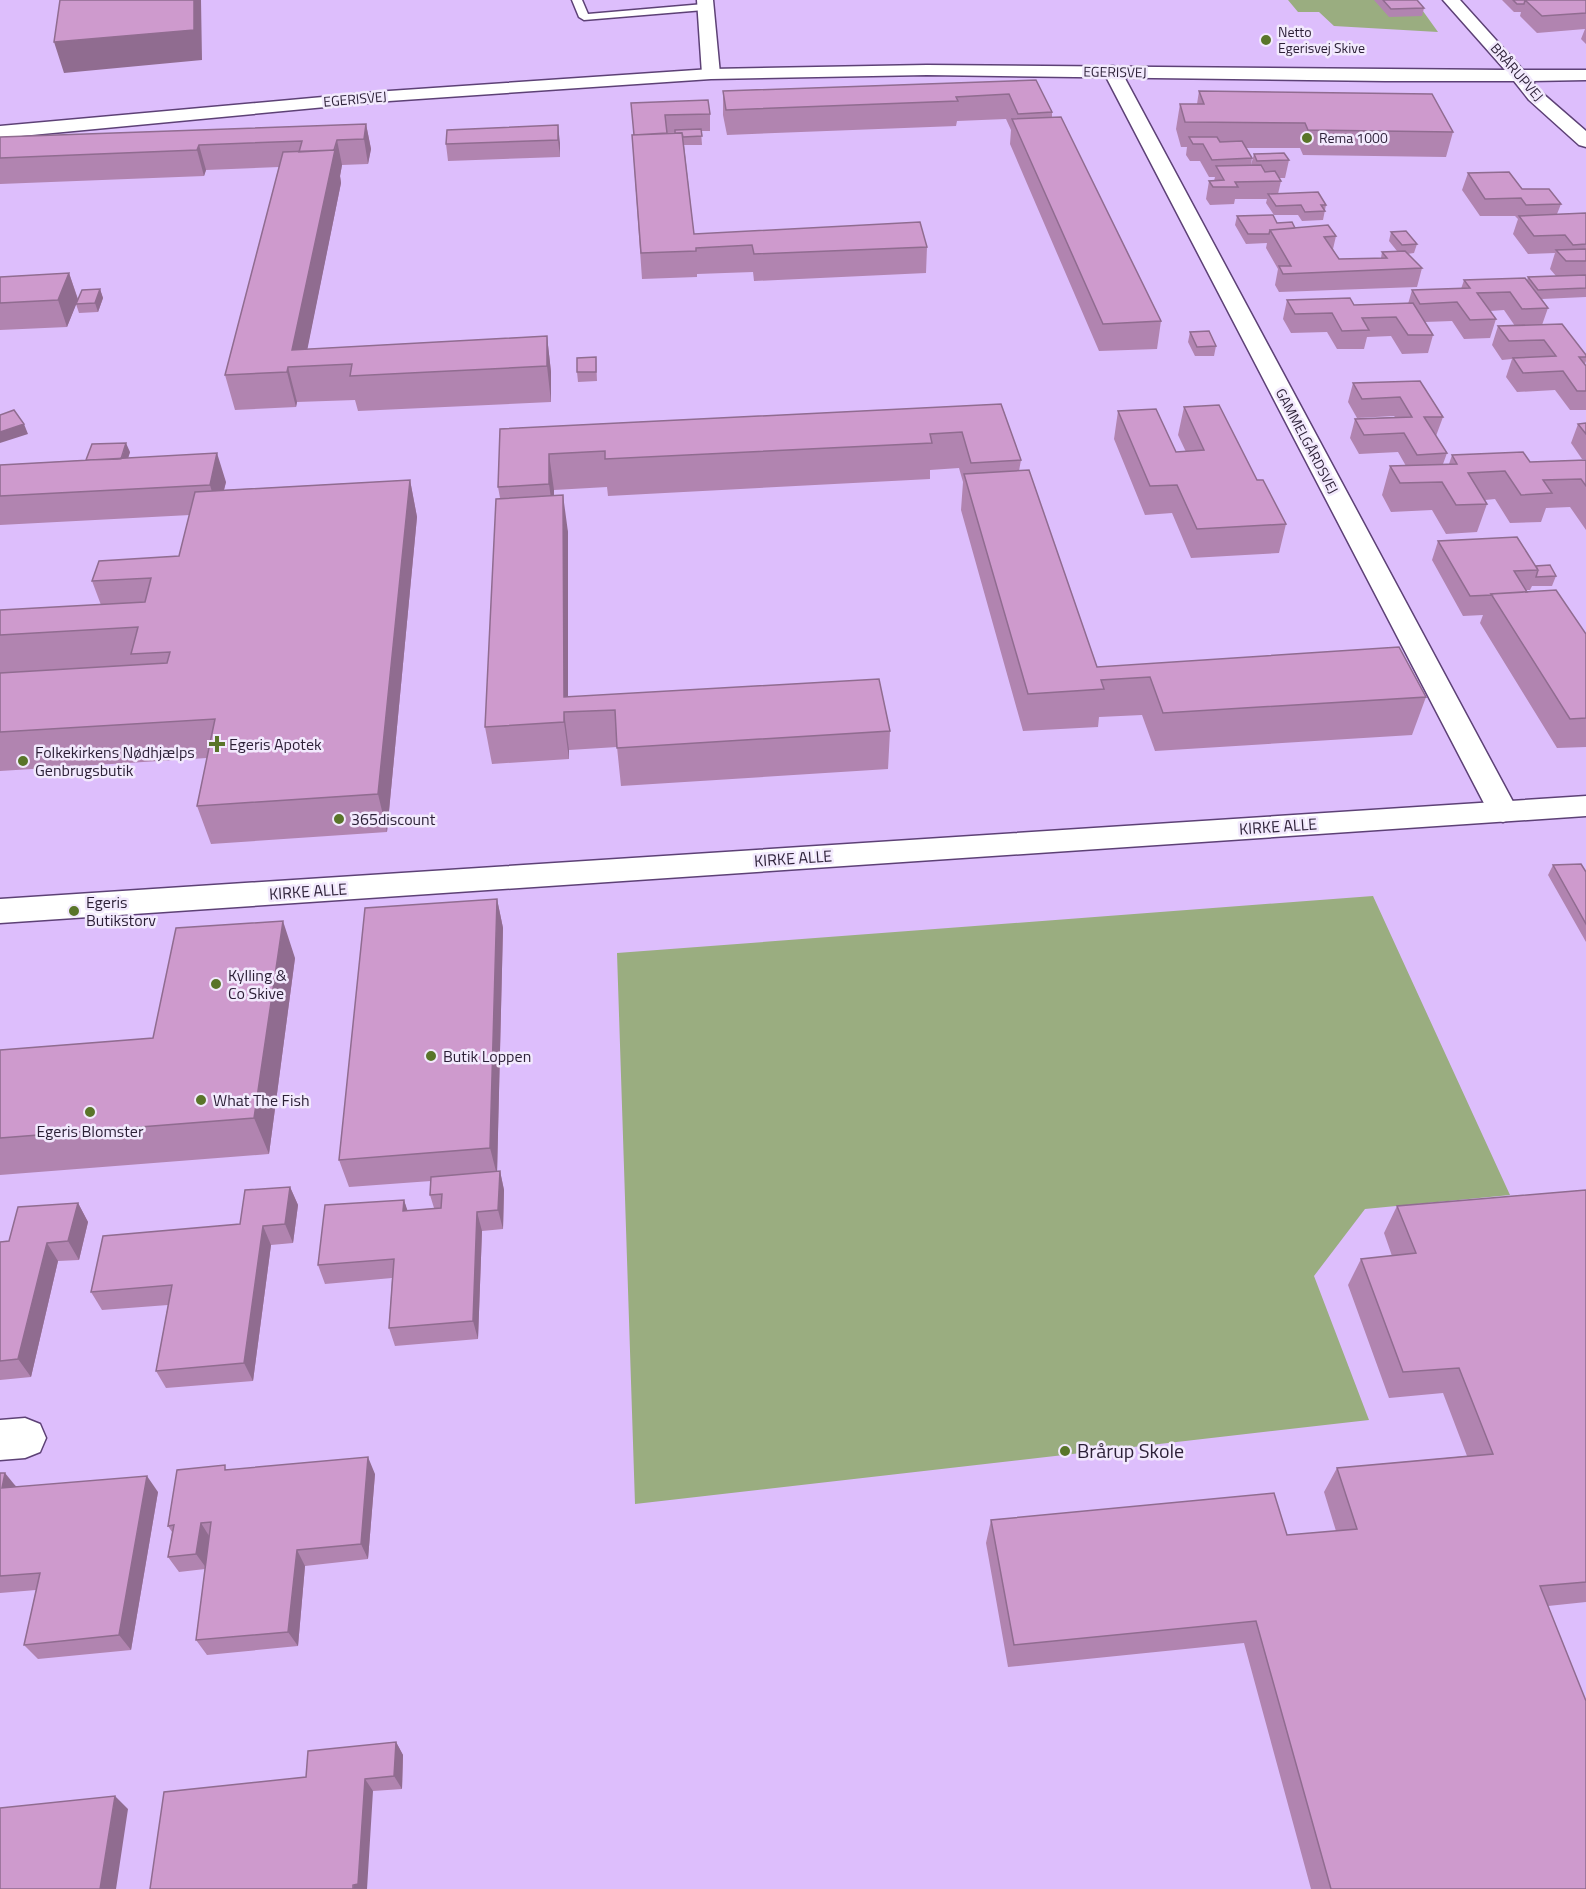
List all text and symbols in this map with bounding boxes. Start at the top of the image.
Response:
place label: Netto Egerisvej Skive [1278,21,1365,58]
marker: Netto Egerisvej Skive [1259,33,1273,47]
street label: BRÅRUPVEJ [1486,38,1549,105]
street label: EGERISVEJ [1083,60,1147,83]
street label: EGERISVEJ [322,85,387,112]
place label: Rema 1000 [1319,127,1388,148]
marker: Rema 1000 [1300,131,1314,145]
street label: GAMMELGÅRDSVEJ [1271,384,1344,497]
place label: Egeris Apotek [229,732,322,756]
marker: Egeris Apotek [210,737,224,751]
place label: Folkekirkens Nødhjælps Genbrugsbutik [35,740,195,782]
marker: Folkekirkens Nødhjælps Genbrugsbutik [16,754,30,768]
place label: 365discount [351,807,436,831]
street label: KIRKE ALLE [1238,811,1318,841]
marker: 365discount [332,812,346,826]
street label: KIRKE ALLE [753,843,833,873]
street label: KIRKE ALLE [268,876,348,906]
place label: Egeris Butikstorv [86,890,156,932]
marker: Egeris Butikstorv [67,904,81,918]
place label: Kylling & Co Skive [228,963,287,1005]
marker: Kylling & Co Skive [209,977,223,991]
place label: Butik Loppen [443,1044,531,1068]
marker: Butik Loppen [424,1049,438,1063]
place label: What The Fish [213,1088,309,1112]
marker: What The Fish [194,1093,208,1107]
marker: Egeris Blomster [83,1105,97,1119]
place label: Egeris Blomster [37,1119,144,1143]
place label: Brårup Skole [1077,1435,1184,1466]
marker: Brårup Skole [1058,1444,1072,1458]

